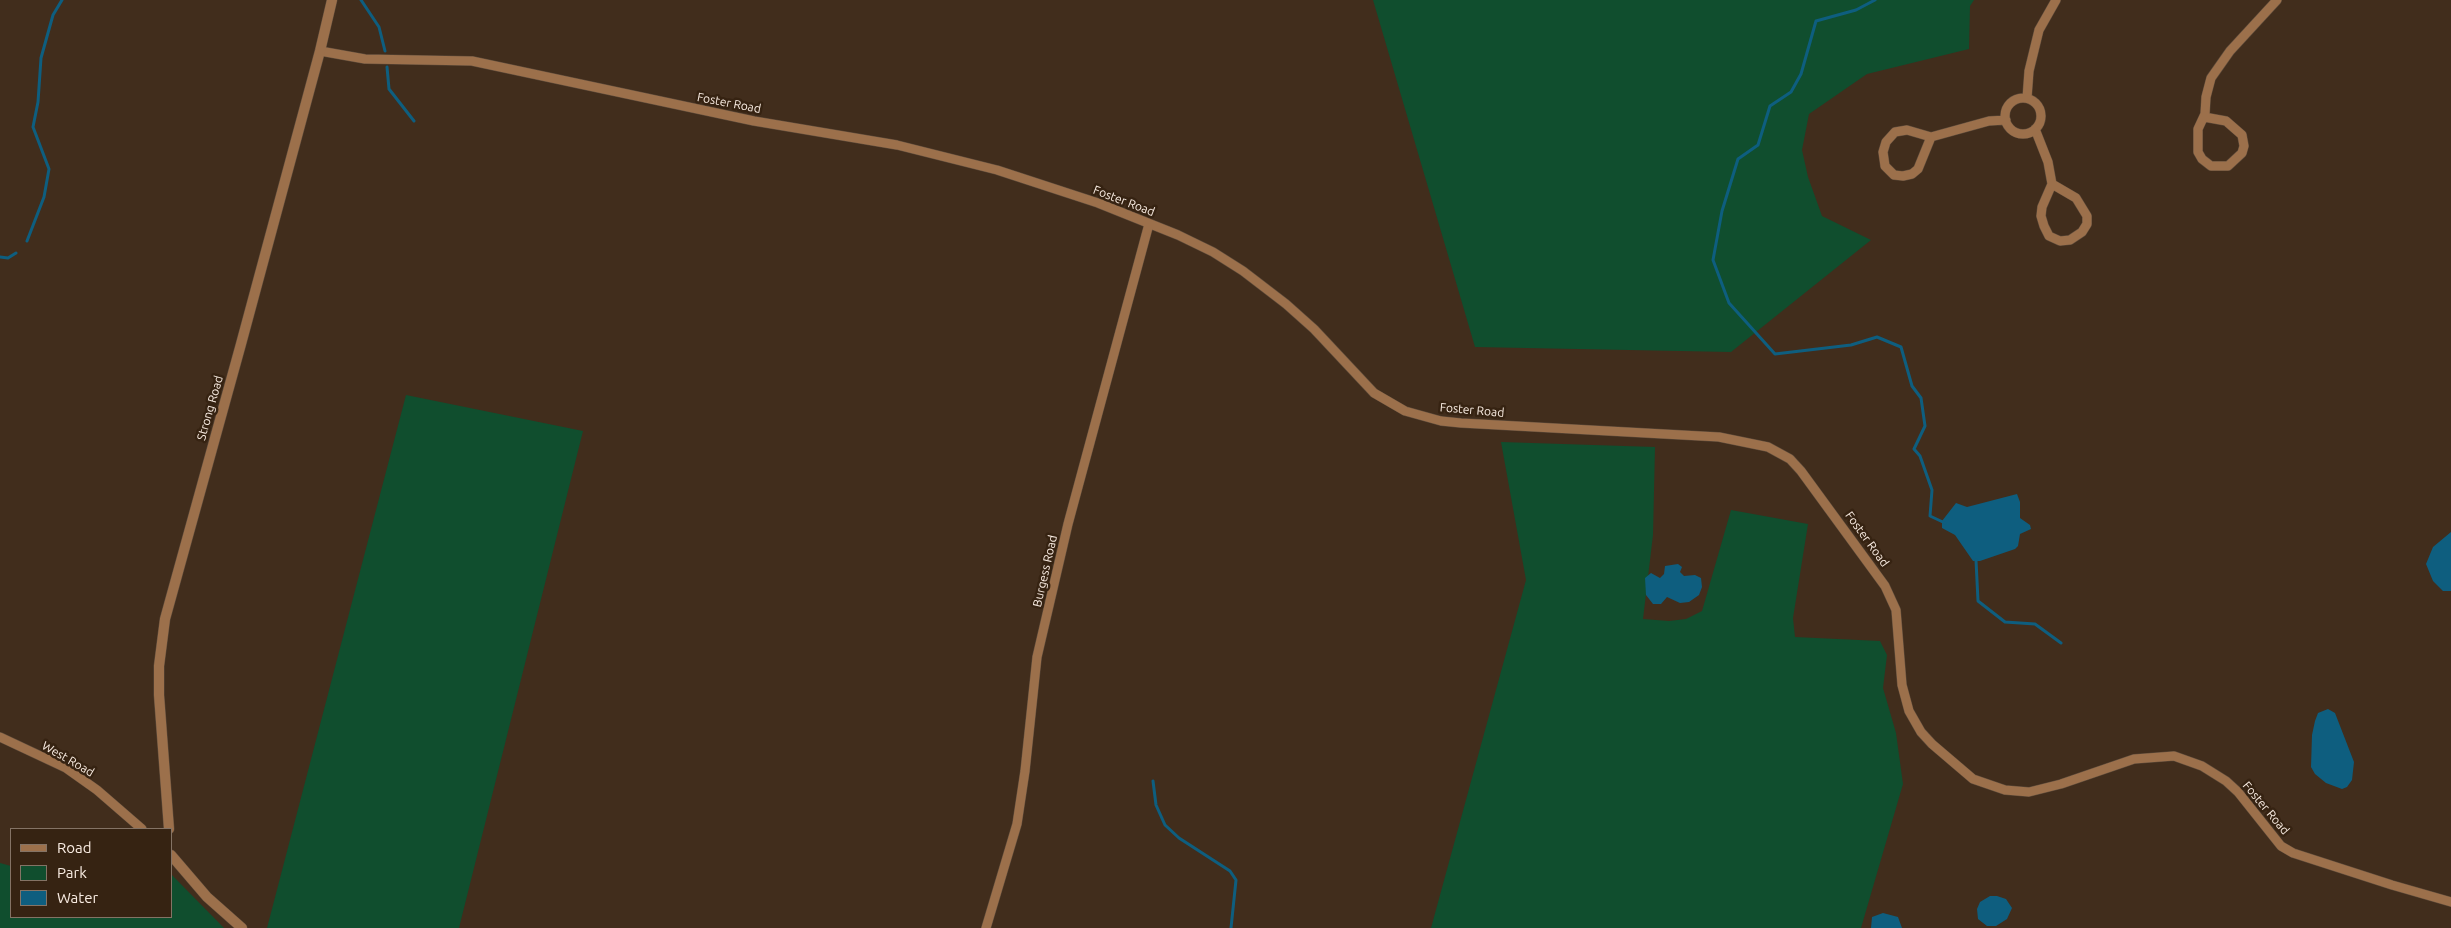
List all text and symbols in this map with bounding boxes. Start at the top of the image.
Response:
street label: Foster Road [696,90,762,116]
street label: Foster Road [1091,183,1157,219]
street label: Strong Road [194,374,226,442]
street label: Foster Road [1439,400,1505,420]
street label: Foster Road [1842,509,1892,569]
street label: Burgess Road [1030,534,1060,608]
street label: West Road [39,738,97,780]
street label: Foster Road [2240,779,2292,837]
legend [10,828,172,918]
text: Road [57,839,92,856]
text: Park [57,864,87,881]
text: Water [57,889,98,906]

